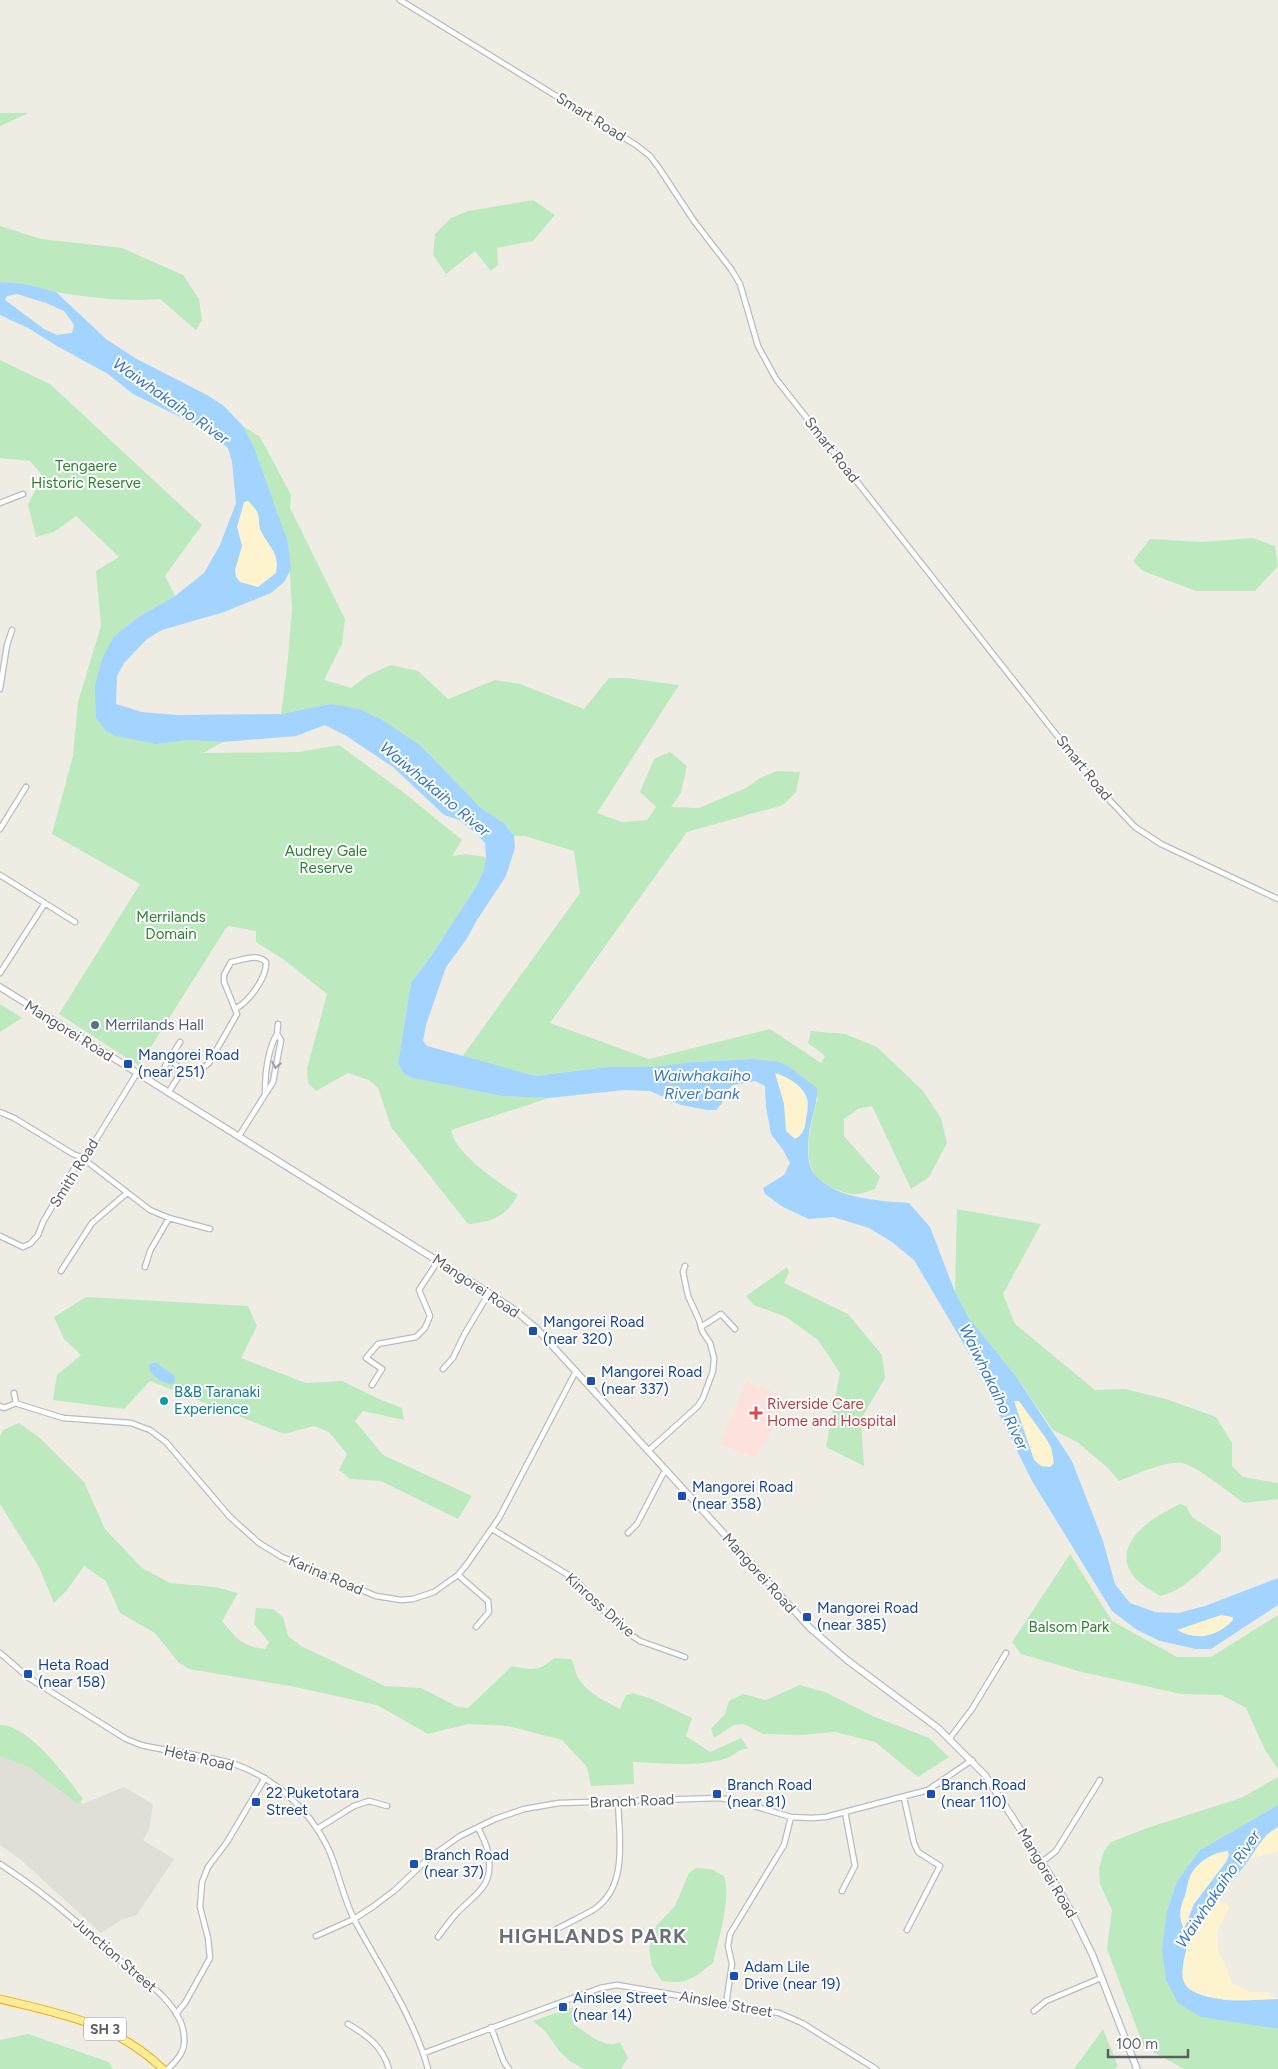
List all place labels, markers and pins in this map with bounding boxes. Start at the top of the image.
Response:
place label: Merrilands Hall [105,1016,204,1034]
marker: Merrilands Hall [89,1019,101,1031]
place label: Mangorei Road (near 251) [138,1046,239,1081]
marker: Mangorei Road (near 251) [122,1058,134,1070]
place label: Mangorei Road (near 320) [543,1313,644,1348]
marker: Mangorei Road (near 320) [527,1325,539,1337]
place label: Mangorei Road (near 337) [601,1363,702,1398]
marker: Mangorei Road (near 337) [585,1375,597,1387]
place label: B&B Taranaki Experience [174,1383,260,1418]
marker: B&B Taranaki Experience [158,1395,170,1407]
place label: Riverside Care Home and Hospital [767,1395,896,1430]
marker: Riverside Care Home and Hospital [749,1406,763,1420]
place label: Mangorei Road (near 358) [692,1478,793,1513]
marker: Mangorei Road (near 358) [676,1490,688,1502]
place label: Mangorei Road (near 385) [817,1599,918,1634]
marker: Mangorei Road (near 385) [801,1611,813,1623]
place label: Heta Road (near 158) [38,1656,109,1691]
marker: Heta Road (near 158) [22,1668,34,1680]
place label: Branch Road (near 81) [727,1776,812,1811]
place label: Branch Road (near 110) [941,1776,1026,1811]
place label: 22 Puketotara Street [266,1784,359,1819]
marker: Branch Road (near 81) [711,1788,723,1800]
marker: Branch Road (near 110) [925,1788,937,1800]
marker: 22 Puketotara Street [250,1796,262,1808]
place label: Branch Road (near 37) [424,1846,509,1881]
marker: Branch Road (near 37) [408,1858,420,1870]
place label: Adam Lile Drive (near 19) [744,1958,841,1993]
marker: Adam Lile Drive (near 19) [728,1970,740,1982]
place label: Ainslee Street (near 14) [573,1989,668,2024]
marker: Ainslee Street (near 14) [557,2001,569,2013]

